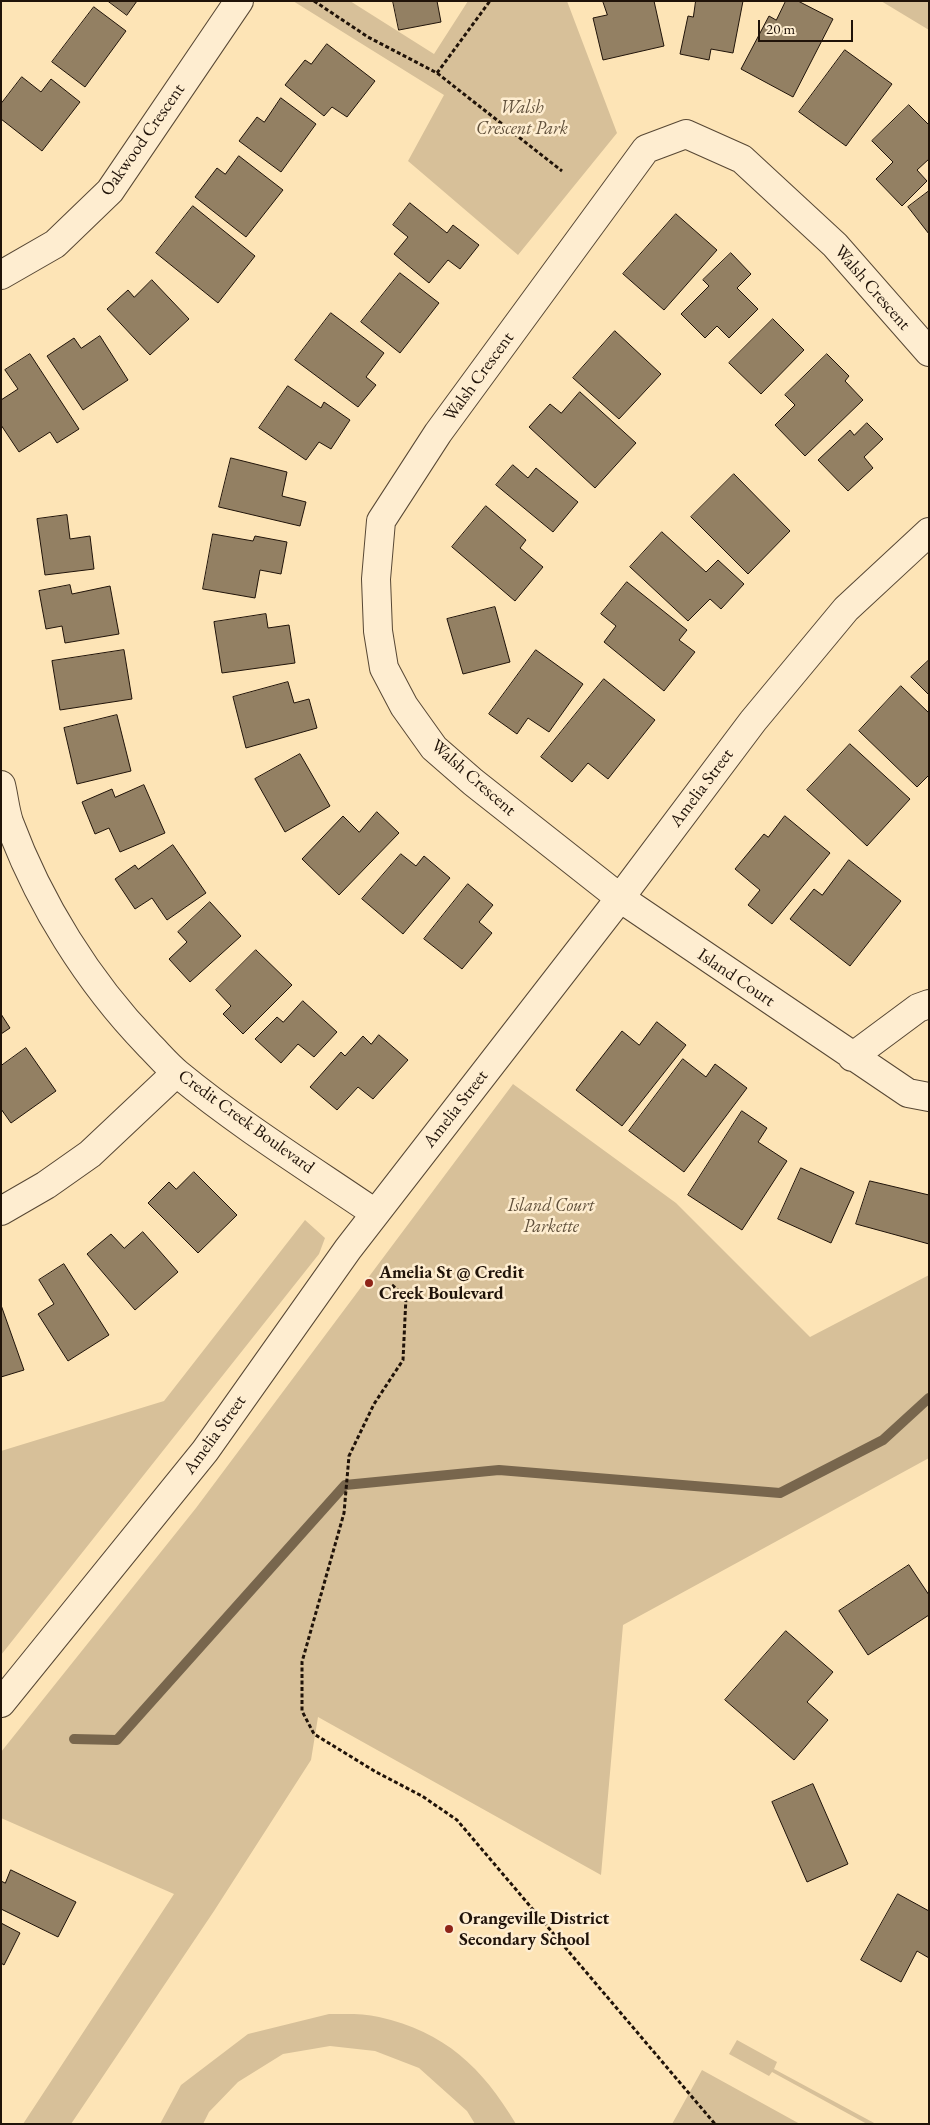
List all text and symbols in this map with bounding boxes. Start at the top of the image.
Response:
scale bar [760,10,855,42]
text: 20 m [766,19,795,38]
street label: Oakwood Crescent [96,80,190,200]
park label: Walsh Crescent Park [476,97,568,140]
street label: Walsh Crescent [829,241,915,335]
street label: Walsh Crescent [439,328,519,426]
street label: Walsh Crescent [426,735,520,821]
street label: Amelia Street [666,745,738,831]
street label: Island Court [693,944,779,1012]
street label: Credit Creek Boulevard [174,1065,318,1179]
street label: Amelia Street [419,1066,493,1152]
park label: Island Court Parkette [508,1195,594,1238]
place label: Amelia St @ Credit Creek Boulevard [379,1262,524,1304]
marker: Amelia St @ Credit Creek Boulevard [363,1277,375,1289]
street label: Amelia Street [179,1391,251,1479]
place label: Orangeville District Secondary School [459,1908,609,1950]
marker: Orangeville District Secondary School [443,1923,455,1935]

